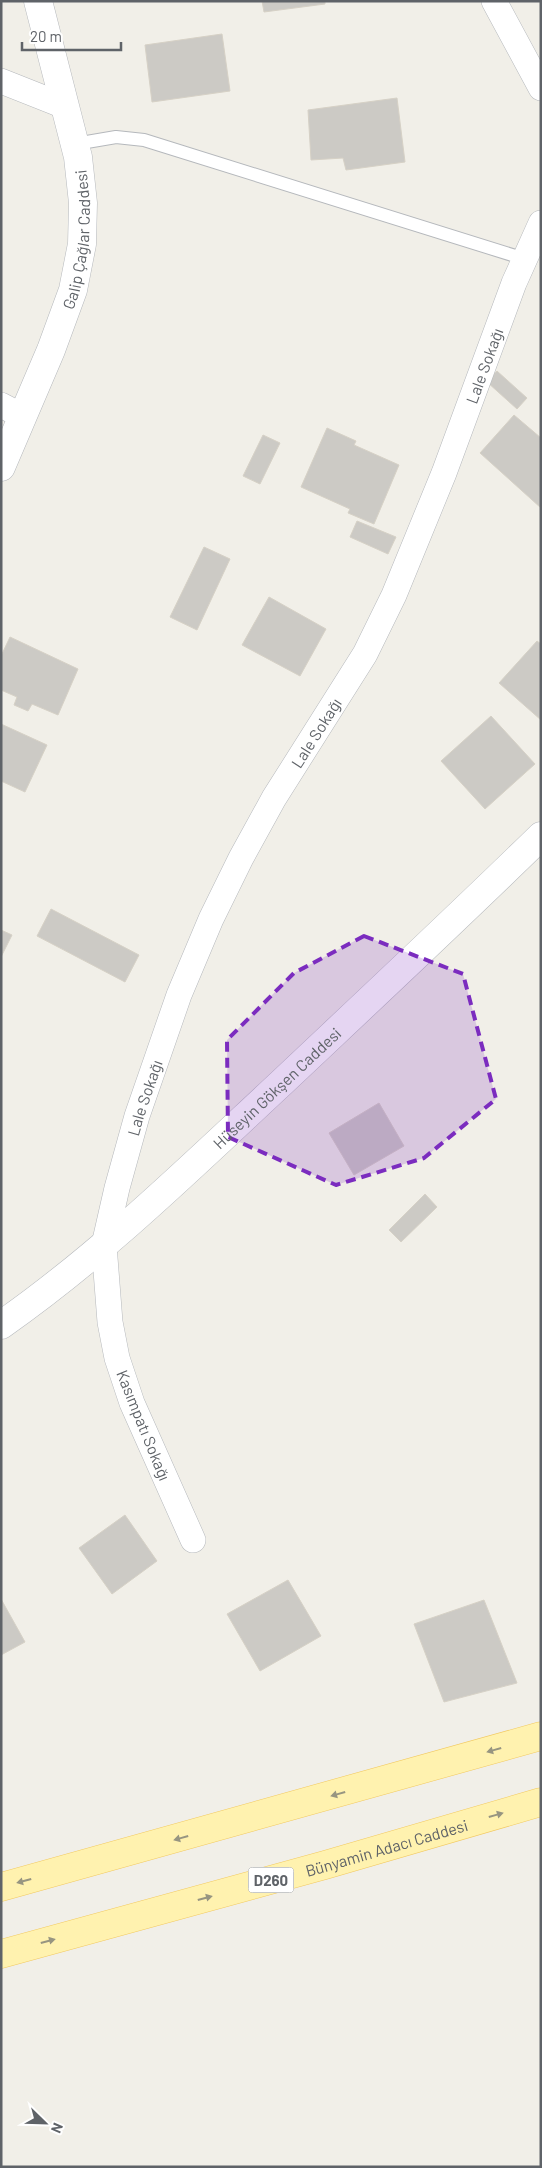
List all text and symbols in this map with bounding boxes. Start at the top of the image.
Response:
scale bar [22,20,121,52]
text: 20 m [30,27,62,45]
street label: Galip Çağlar Caddesi [57,169,93,311]
street label: Lale Sokağı [461,325,506,406]
street label: Lale Sokağı [286,694,344,771]
street label: Hüseyin Gökşen Caddesi [208,1023,344,1152]
street label: Lale Sokağı [123,1057,165,1138]
street label: Kasımpatı Sokağı [113,1367,175,1483]
one-way arrow [486,1747,501,1755]
one-way arrow [330,1791,345,1799]
one-way arrow [489,1811,504,1819]
street label: Bünyamin Adacı Caddesi [303,1814,470,1880]
one-way arrow [173,1834,189,1842]
road number: D260 [248,1868,294,1892]
one-way arrow [17,1877,32,1885]
one-way arrow [197,1894,213,1902]
one-way arrow [41,1937,56,1945]
north arrow [20,2098,70,2148]
text: N [48,2121,67,2136]

